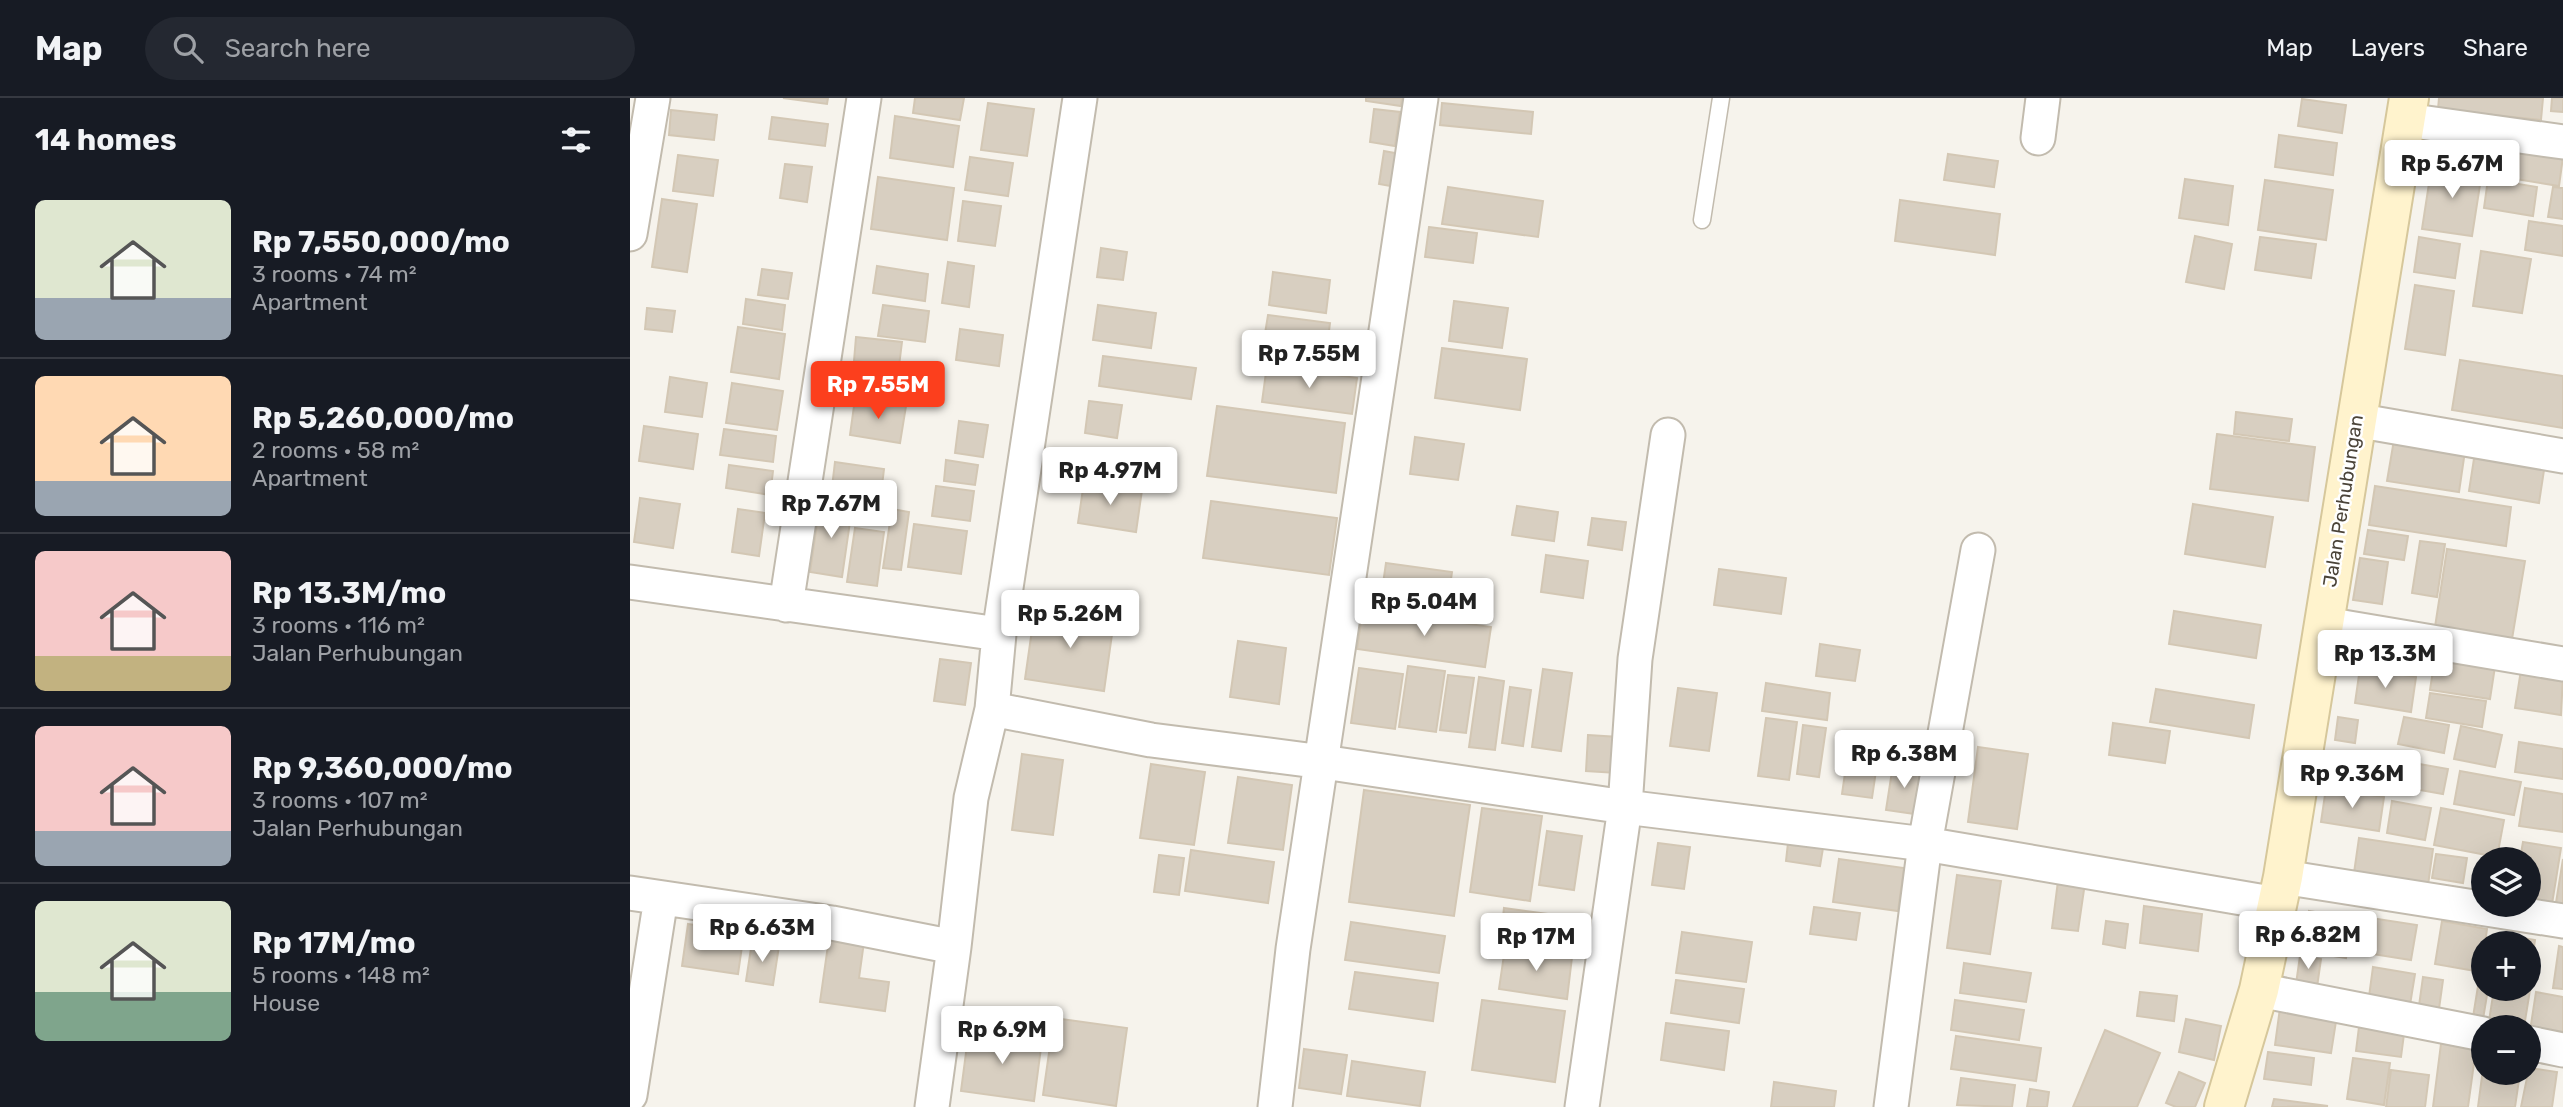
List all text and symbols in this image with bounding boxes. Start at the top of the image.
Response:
search box [145,17,635,80]
text: Map [35,29,103,68]
icon: search [169,29,207,67]
text: Search here [225,33,370,64]
text: Map [2266,34,2313,62]
text: Layers [2351,34,2425,62]
text: Share [2463,34,2528,62]
icon: filters [557,121,595,159]
text: 14 homes [35,122,177,158]
pin: Rp 5.67M [2380,140,2524,200]
text: Rp 5.67M [2401,149,2503,177]
text: Rp 7,550,000/mo [252,224,510,260]
icon: home [91,228,175,312]
text: 3 rooms · 74 m² [252,260,417,288]
text: Apartment [252,288,368,316]
pin: Rp 7.55M [1237,330,1381,390]
text: Rp 7.55M [1258,339,1360,367]
pin: Rp 7.55M [806,362,950,421]
text: Rp 7.55M [827,370,929,398]
text: Rp 5,260,000/mo [252,400,514,436]
icon: home [91,404,175,488]
street label: Jalan Perhubungan [2318,413,2368,589]
text: 2 rooms · 58 m² [252,436,419,464]
pin: Rp 4.97M [1038,448,1182,507]
text: Rp 4.97M [1058,456,1162,484]
text: Apartment [252,464,368,492]
pin: Rp 7.67M [759,480,903,540]
text: Rp 7.67M [781,489,881,517]
text: Rp 13.3M/mo [252,575,446,611]
pin: Rp 5.04M [1352,578,1496,638]
icon: home [91,579,175,663]
text: Rp 5.04M [1371,587,1477,615]
pin: Rp 5.26M [998,590,1142,650]
text: Rp 5.26M [1017,599,1123,627]
text: 3 rooms · 116 m² [252,611,425,639]
pin: Rp 13.3M [2313,630,2457,690]
text: Jalan Perhubungan [252,639,463,667]
text: Rp 13.3M [2334,639,2436,667]
pin: Rp 6.38M [1832,730,1976,790]
text: Rp 6.38M [1851,739,1957,767]
text: Rp 9,360,000/mo [252,750,513,786]
pin: Rp 9.36M [2280,750,2424,810]
icon: home [91,754,175,838]
text: Rp 9.36M [2300,759,2404,787]
text: 3 rooms · 107 m² [252,786,428,814]
text: Jalan Perhubungan [252,814,463,842]
map controls [2471,847,2541,1085]
button: layers [2471,847,2541,917]
pin: Rp 6.63M [690,904,834,964]
pin: Rp 6.82M [2236,912,2380,971]
text: Rp 6.63M [709,913,815,941]
pin: Rp 17M [1479,914,1593,973]
text: Rp 6.82M [2255,920,2361,948]
text: Rp 17M [1497,922,1575,950]
text: Rp 17M/mo [252,925,416,961]
icon: home [91,929,175,1013]
button: + [2471,931,2541,1001]
text: 5 rooms · 148 m² [252,961,430,989]
text: House [252,989,320,1017]
pin: Rp 6.9M [937,1006,1067,1066]
text: Rp 6.9M [957,1015,1047,1043]
button: − [2471,1015,2541,1085]

